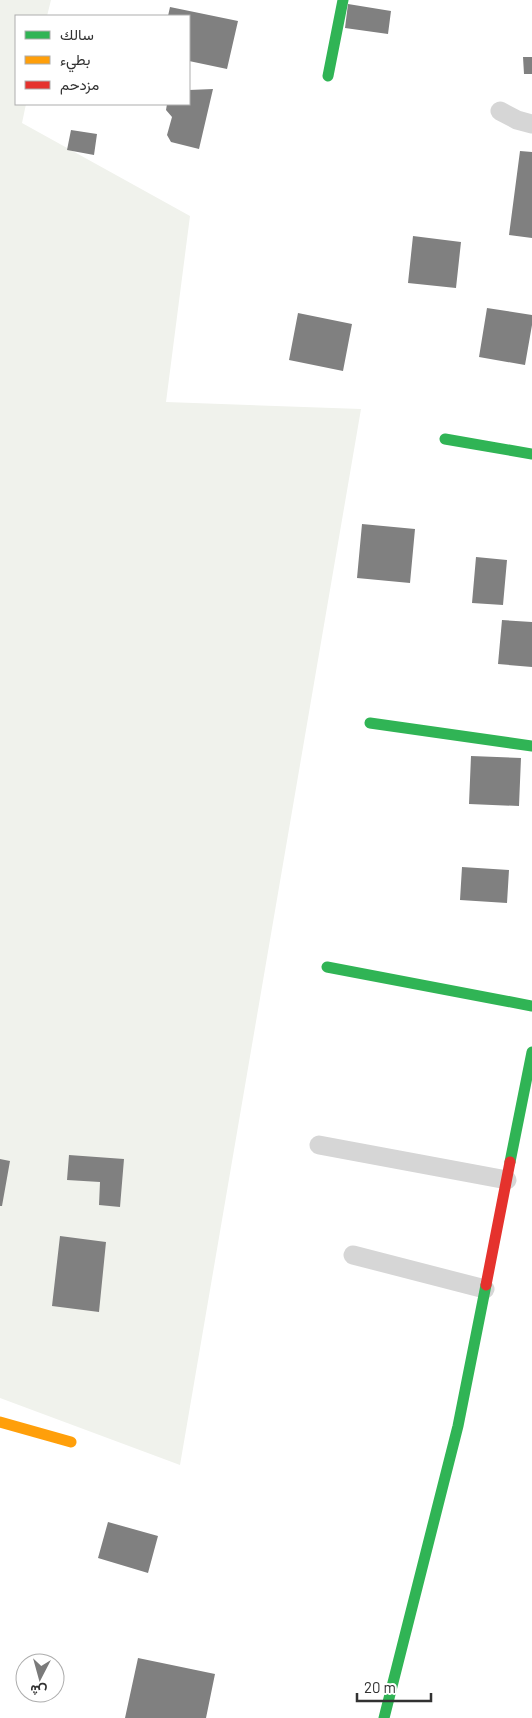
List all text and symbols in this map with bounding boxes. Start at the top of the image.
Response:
legend [15,15,190,105]
text: سالك [60,25,94,43]
text: بطيء [60,50,90,73]
text: مزدحم [60,75,99,95]
north arrow [15,1653,65,1703]
scale bar [357,1670,431,1702]
text: 20 m [364,1678,396,1696]
text: ش [29,1681,48,1701]

